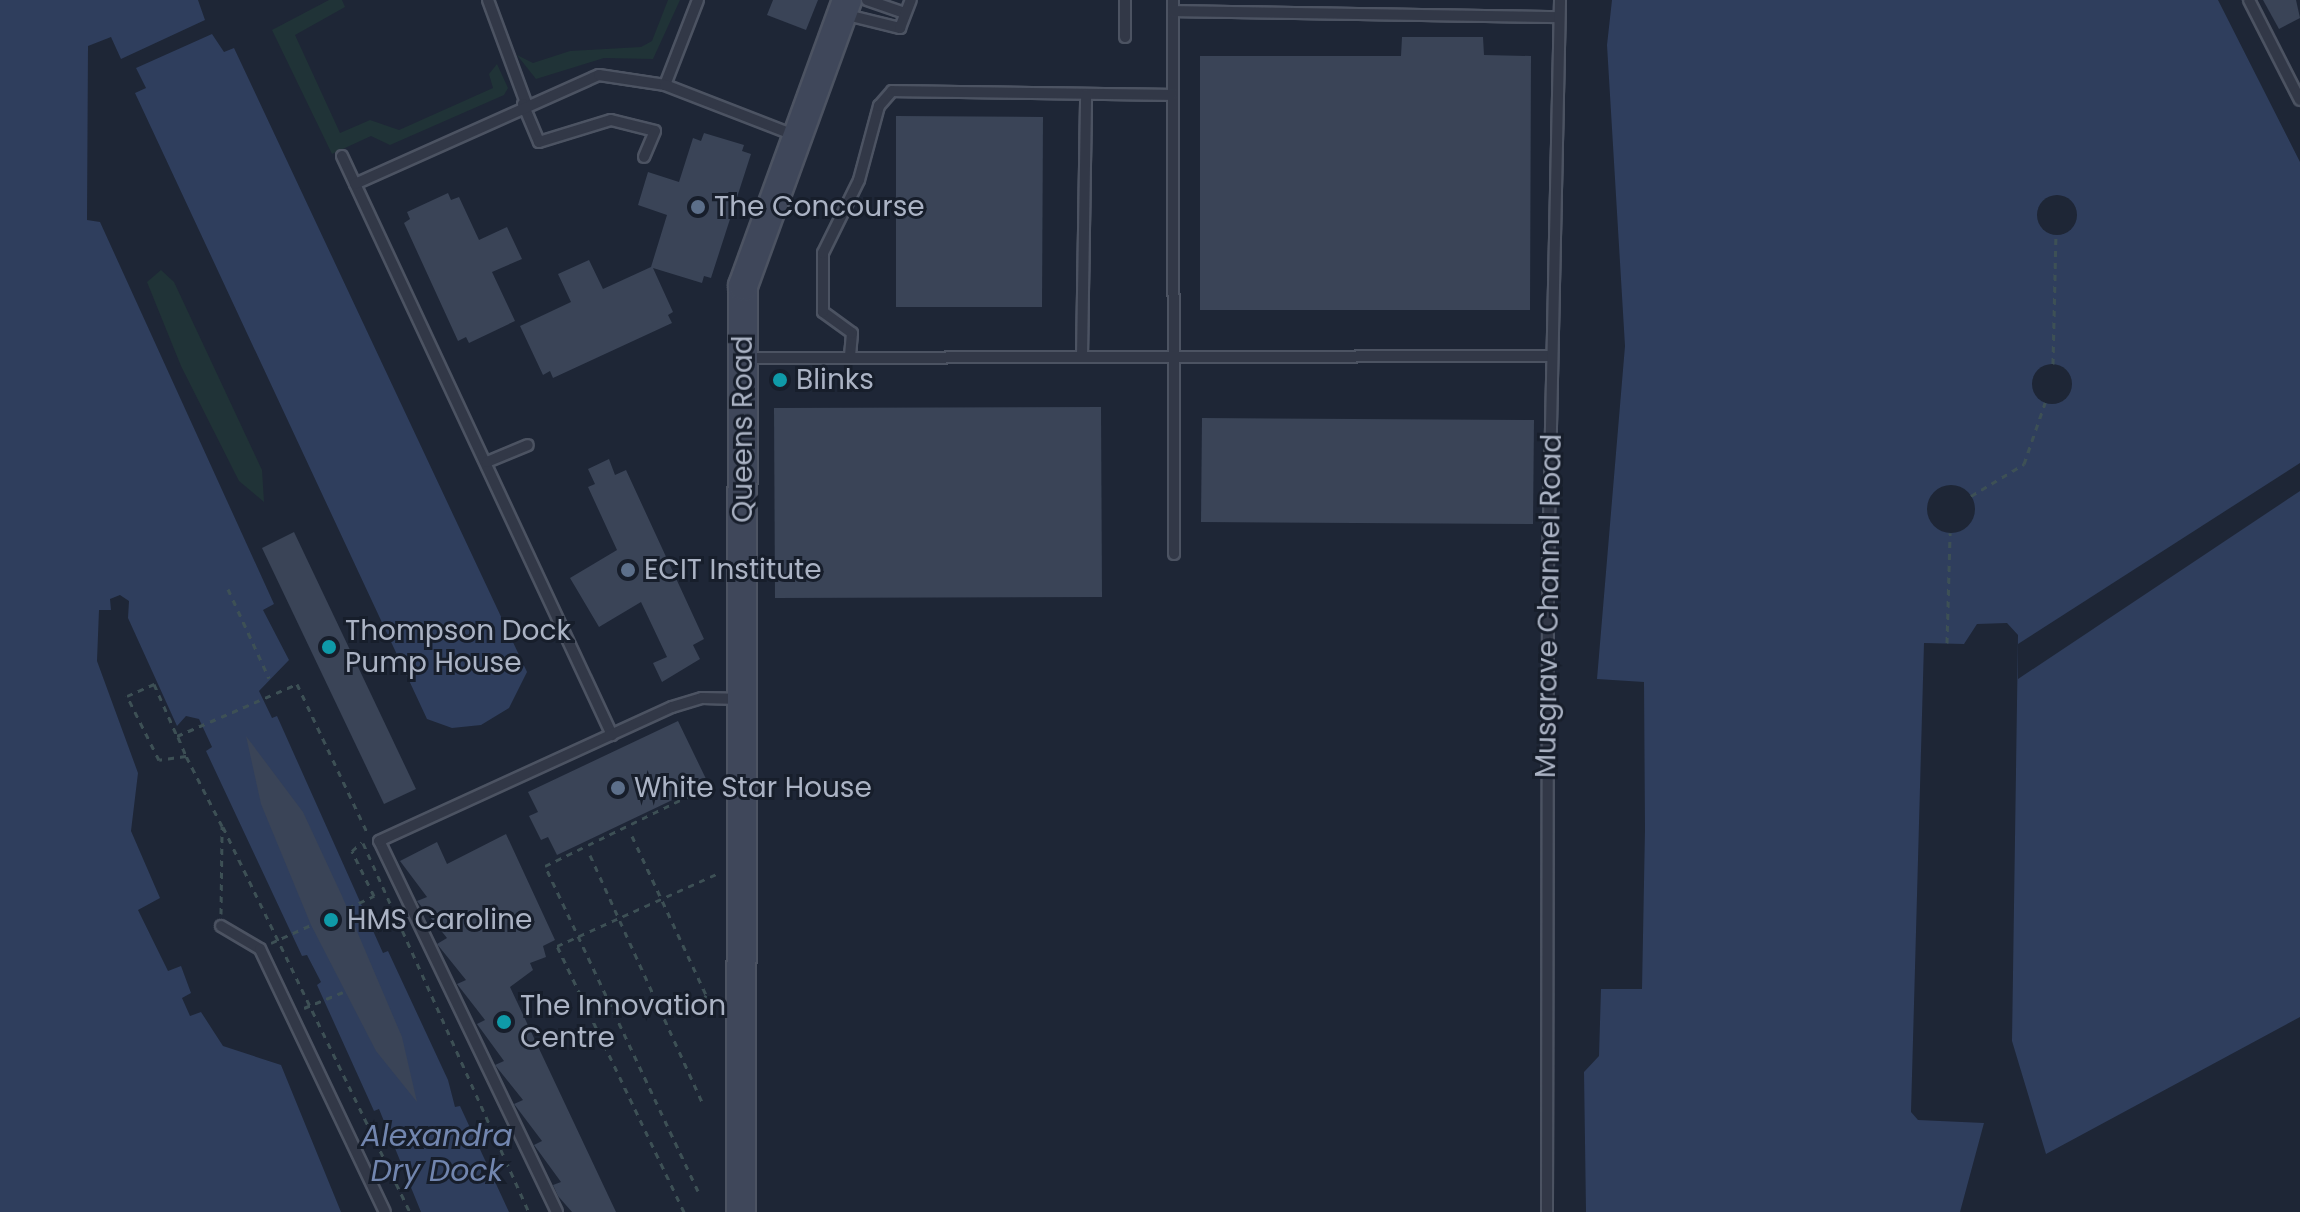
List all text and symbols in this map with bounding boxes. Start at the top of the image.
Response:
place label: The Concourse [714,190,925,224]
marker: The Concourse [689,198,707,216]
street label: Queens Road [726,335,760,523]
place label: Blinks [796,363,874,397]
marker: Blinks [771,371,789,389]
street label: Musgrave Channel Road [1529,434,1569,778]
place label: ECIT Institute [644,553,822,587]
marker: ECIT Institute [619,561,637,579]
place label: Thompson Dock Pump House [345,614,571,680]
marker: Thompson Dock Pump House [320,638,338,656]
place label: White Star House [634,771,872,805]
marker: White Star House [609,779,627,797]
place label: HMS Caroline [347,903,532,937]
marker: HMS Caroline [322,911,340,929]
place label: The Innovation Centre [520,989,726,1055]
marker: The Innovation Centre [495,1013,513,1031]
water label: Alexandra Dry Dock [361,1118,513,1188]

